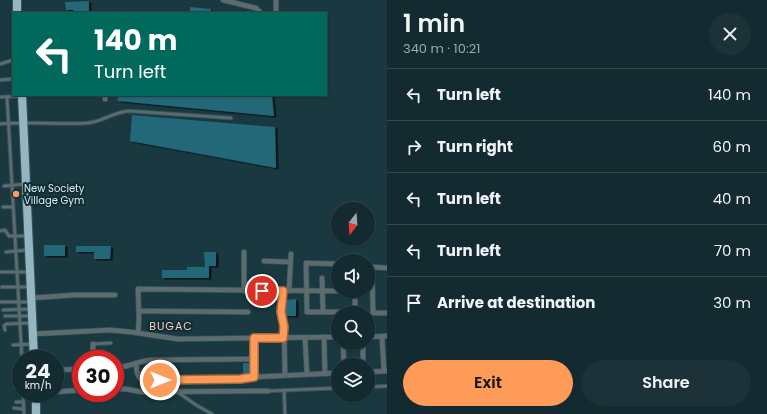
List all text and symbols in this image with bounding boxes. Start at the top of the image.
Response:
text: 1 min [403,7,465,40]
button: close [709,13,751,55]
text: 140 m [94,21,177,60]
icon: left [28,28,80,80]
text: 340 m · 10:21 [403,39,480,58]
text: Turn left [94,59,166,84]
icon: left [403,84,425,106]
text: Turn left [437,84,501,105]
text: 140 m [708,84,751,105]
icon: right [403,136,425,158]
text: Turn right [437,136,513,157]
text: 60 m [713,136,751,157]
place label: New Society Village Gym [24,181,85,208]
icon: left [403,188,425,210]
text: Turn left [437,188,501,209]
text: 40 m [713,188,751,209]
marker: New Society Village Gym [11,189,21,199]
north arrow [331,202,375,246]
map controls [331,202,375,402]
icon: left [403,240,425,262]
text: Turn left [437,240,501,261]
text: 70 m [714,240,751,261]
button: sound [331,254,375,298]
pin [245,274,279,308]
icon: arrive [251,280,273,302]
icon: arrive [403,292,425,314]
text: Arrive at destination [437,292,595,313]
text: 30 m [713,292,751,313]
button: search [331,306,375,350]
district label: BUGAC [149,318,193,334]
speed limit sign: 30 [72,350,124,402]
text: 24 [26,357,50,385]
button: layers [331,358,375,402]
position arrow [139,359,181,401]
button: Exit [403,360,573,406]
button: Share [581,360,751,406]
text: km/h [25,378,51,393]

